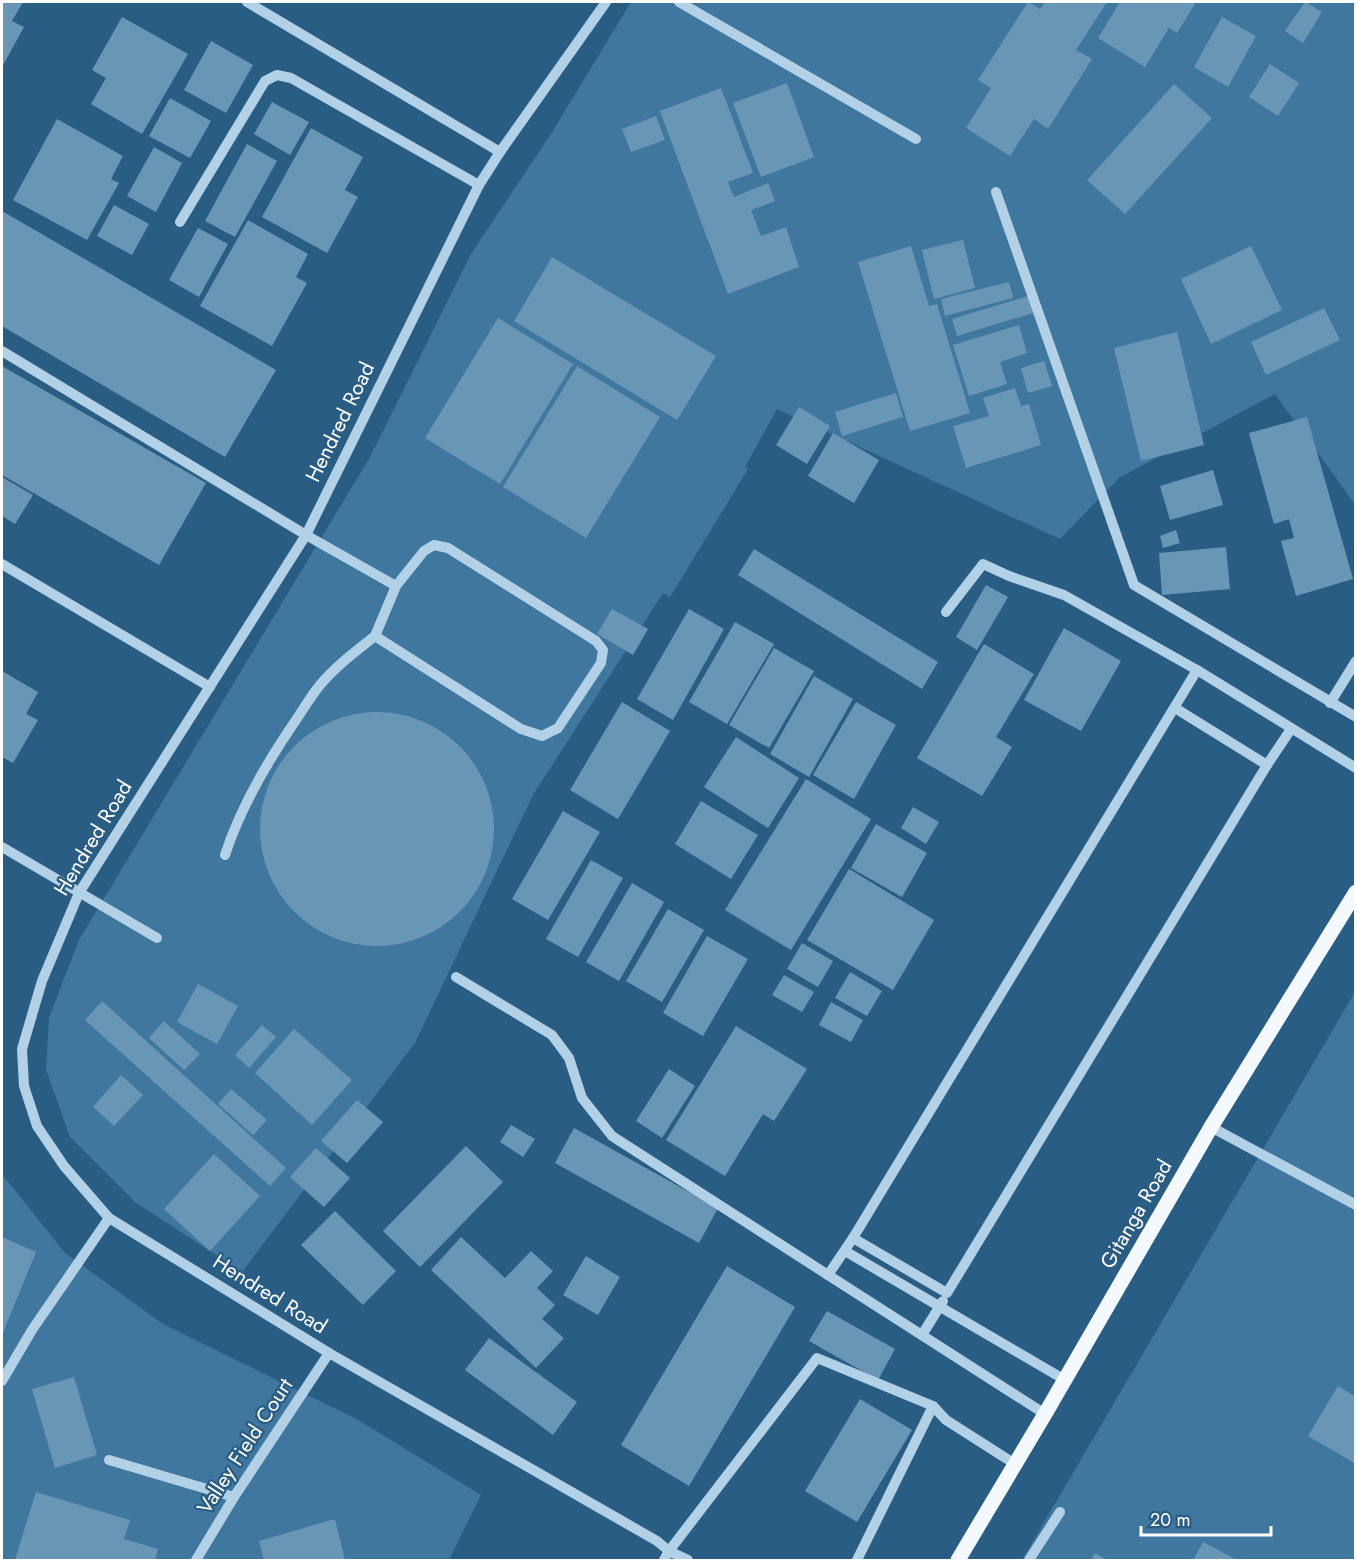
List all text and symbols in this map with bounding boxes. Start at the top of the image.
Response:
street label: Hendred Road [298,357,382,487]
street label: Hendred Road [47,775,139,901]
street label: Gitanga Road [1093,1154,1179,1274]
street label: Hendred Road [207,1247,333,1341]
street label: Valley Field Court [190,1372,300,1520]
scale bar [1141,1499,1272,1537]
text: 20 m [1150,1507,1190,1533]

